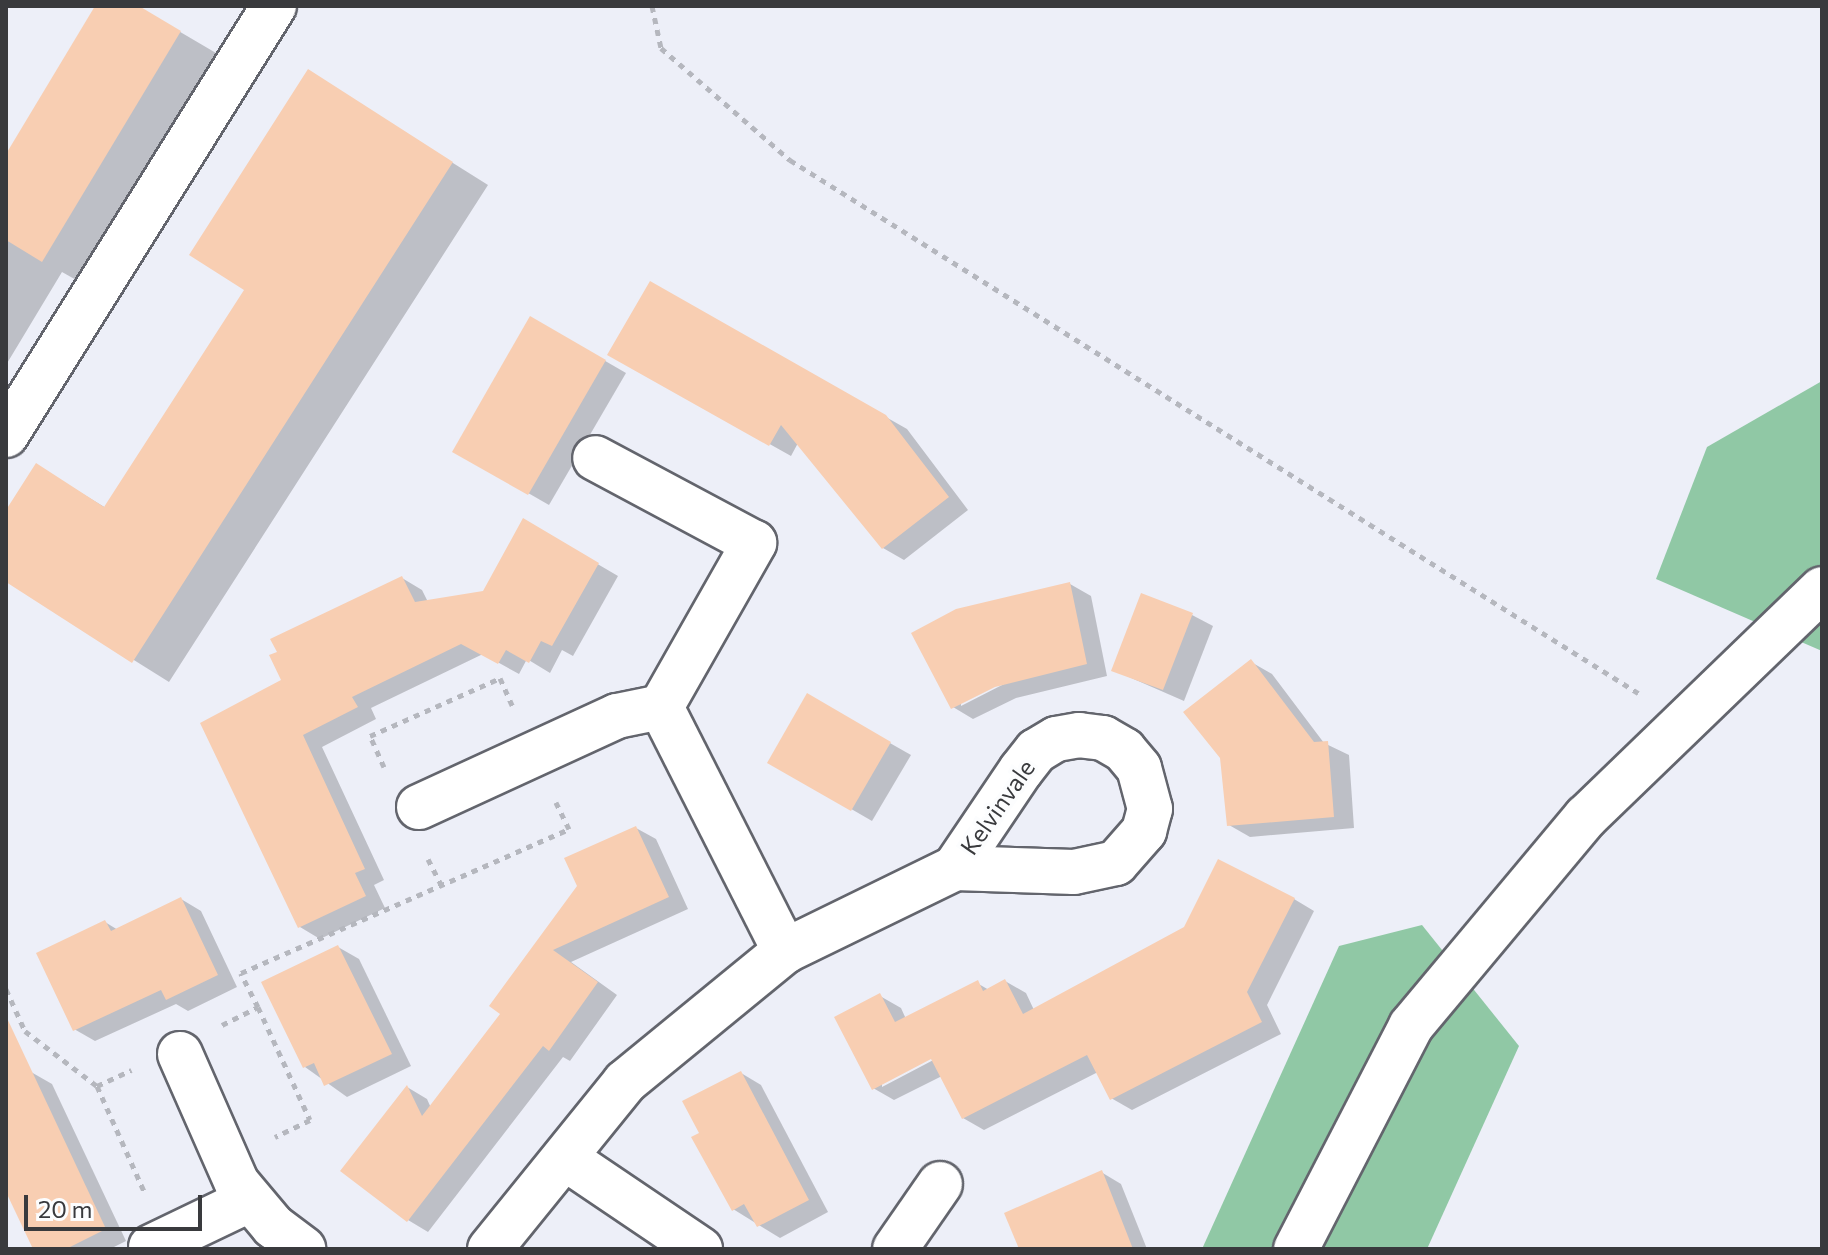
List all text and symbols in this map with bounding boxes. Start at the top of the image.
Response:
street label: Kelvinvale [954,754,1040,860]
scale bar [28,1179,206,1229]
text: 20 m [38,1194,92,1223]

